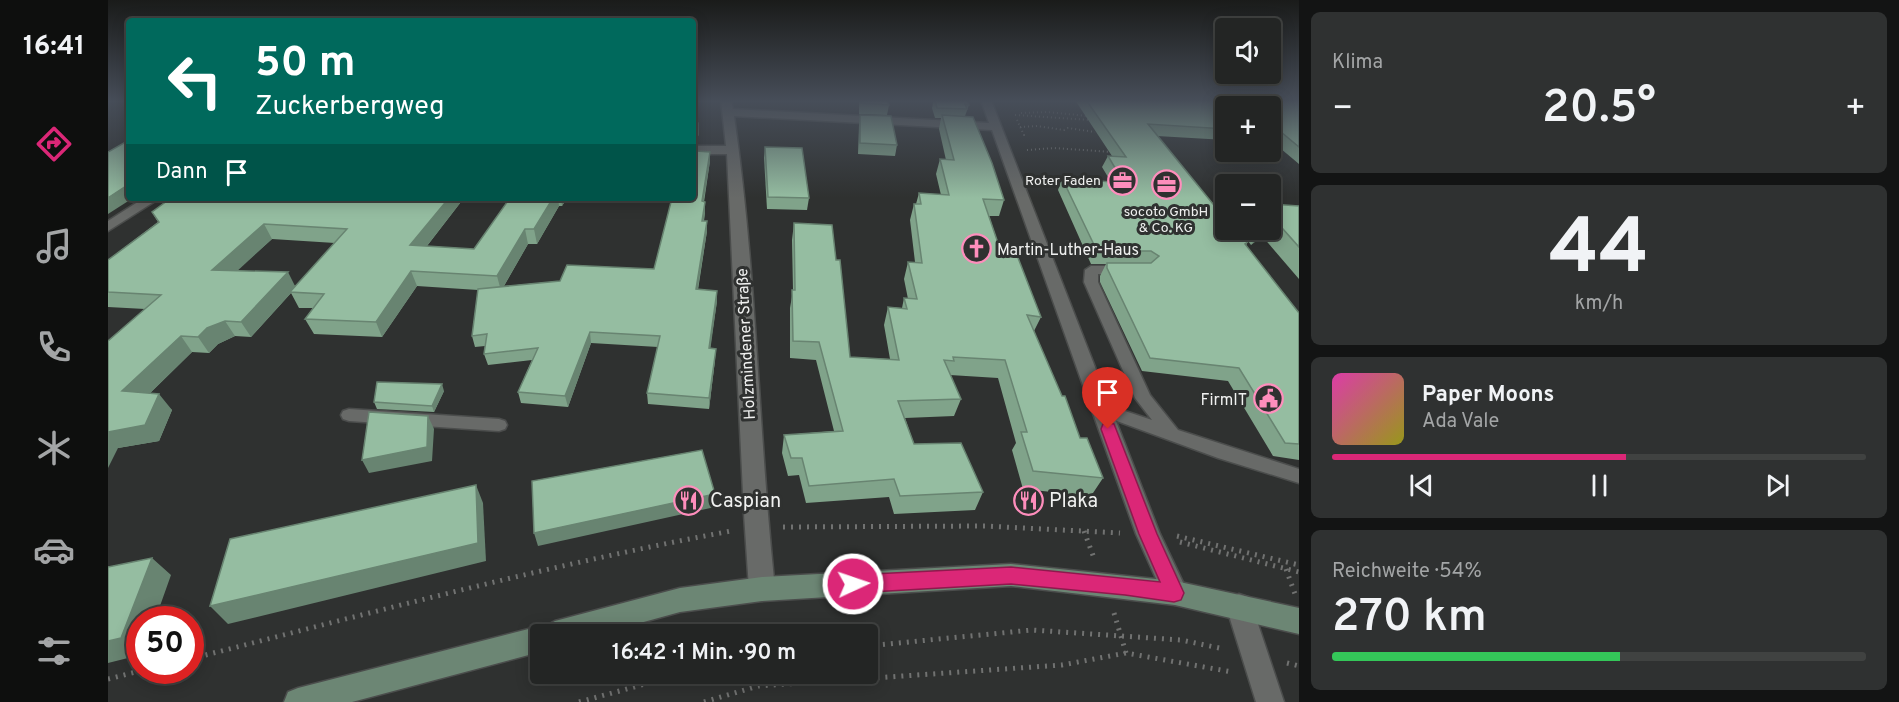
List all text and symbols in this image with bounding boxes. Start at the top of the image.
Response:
map controls [1215,18,1281,240]
button: sound [1215,18,1281,84]
text: 16:41 [23,30,85,64]
text: 50 m [255,38,356,91]
icon: left [156,42,234,120]
text: Klima [1332,50,1383,76]
text: 20.5° [1542,81,1656,138]
text: − [1332,89,1353,131]
text: + [1845,89,1866,131]
text: Zuckerbergweg [255,90,444,124]
button: + [1215,96,1281,162]
icon: directions [33,123,75,165]
icon: arrive [220,156,253,189]
text: Dann [156,159,208,186]
office icon: Roter Faden [1106,164,1138,196]
office icon: socoto GmbH & Co. KG [1150,168,1182,200]
place label: Roter Faden [1025,173,1101,190]
button: − [1215,174,1281,240]
text: 44 [1549,202,1649,301]
place label: socoto GmbH & Co. KG [1124,204,1208,237]
icon: music [33,225,75,267]
church icon: Martin-Luther-Haus [960,233,992,265]
place label: Martin-Luther-Haus [997,241,1139,261]
street label: Holzmindener Straße [733,268,761,420]
text: km/h [1575,291,1623,317]
icon: phone [33,326,75,368]
pin [1082,367,1133,429]
icon: arrive [1091,376,1124,409]
text: Paper Moons [1422,382,1554,409]
public building icon: FirmIT [1252,383,1284,415]
place label: FirmIT [1200,391,1247,411]
text: Ada Vale [1422,409,1499,435]
icon: climate [33,427,75,469]
icon: previous [1405,469,1438,502]
icon: pause [1583,469,1616,502]
icon: next [1761,469,1794,502]
restaurant icon: Caspian [673,484,705,516]
restaurant icon: Plaka [1012,484,1044,516]
place label: Caspian [710,489,781,515]
place label: Plaka [1049,489,1098,515]
icon: car [33,529,75,571]
position arrow [821,552,885,616]
text: Reichweite · 54% [1332,559,1482,585]
text: 270 km [1332,590,1487,647]
speed limit sign: 50 [126,606,204,684]
icon: filters [33,630,75,672]
text: 16:42 · 1 Min. · 90 m [612,640,796,667]

